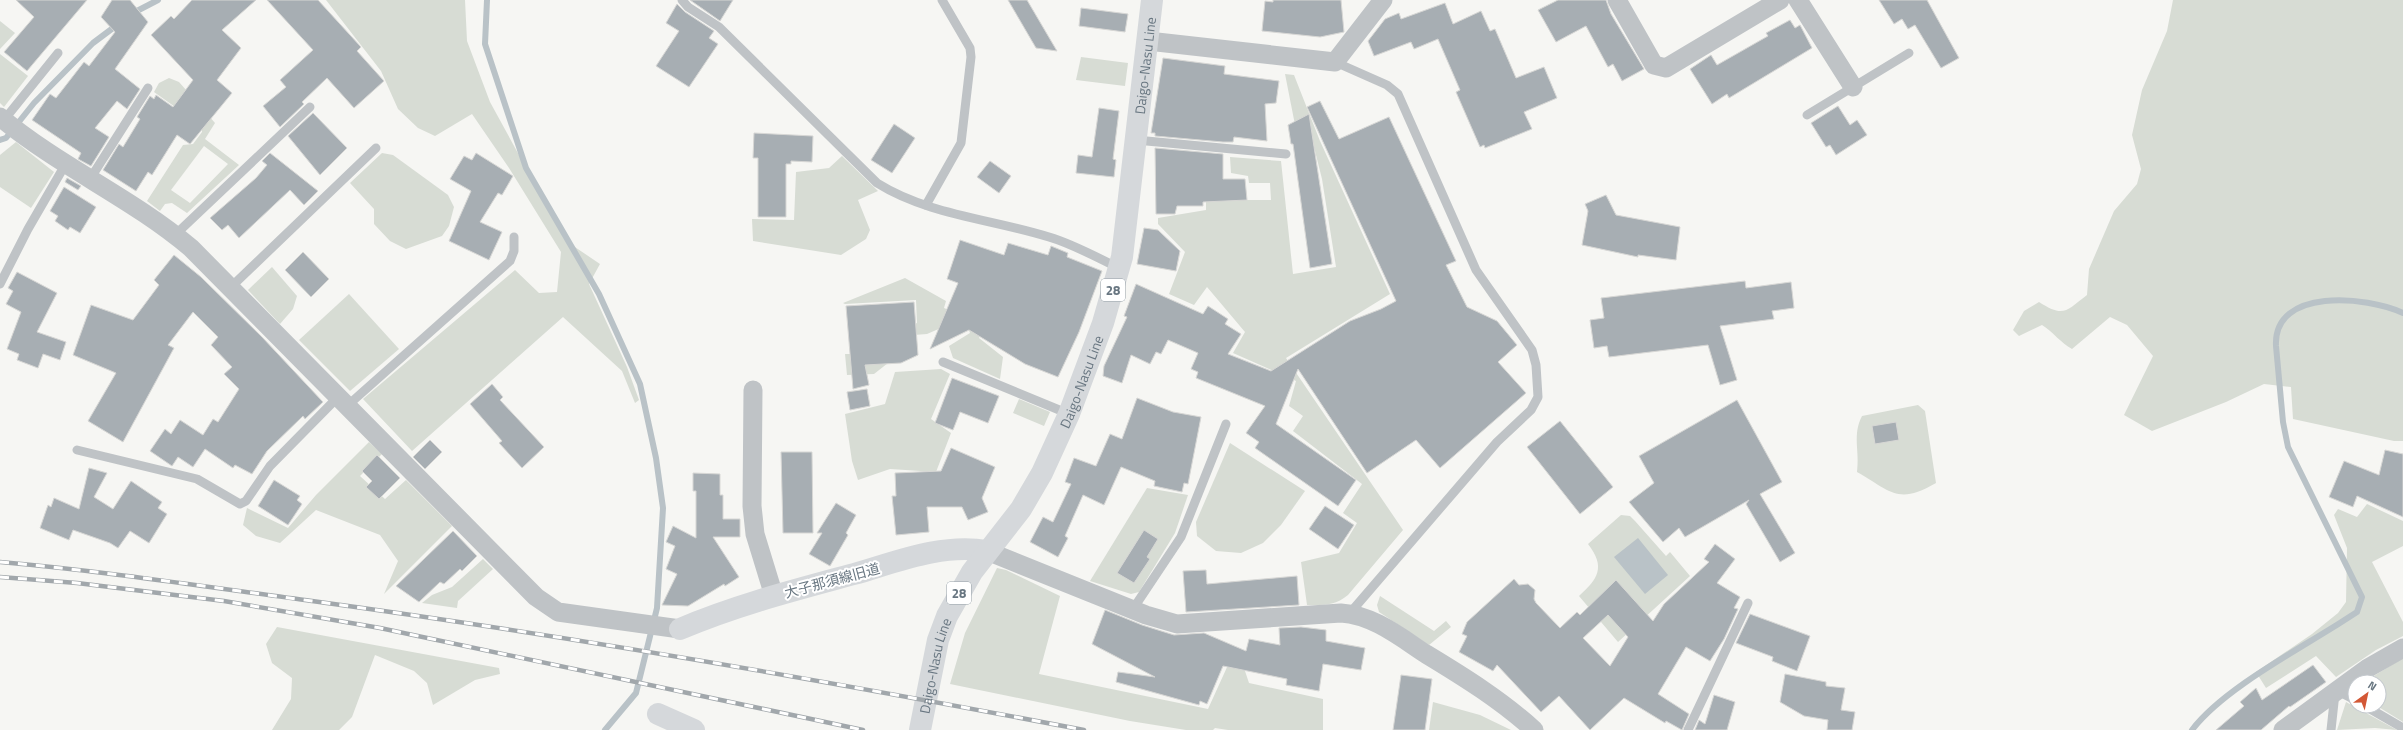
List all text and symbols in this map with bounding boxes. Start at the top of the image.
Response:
street label: Daigo-Nasu Line [1128,16,1160,115]
road number: 28 [1101,279,1125,301]
street label: Daigo-Nasu Line [1054,332,1108,431]
street label: 大子那須線旧道 [782,557,882,603]
road number: 28 [947,582,971,604]
street label: Daigo-Nasu Line [913,615,956,715]
north arrow [2347,674,2387,714]
text: N [2365,677,2380,694]

